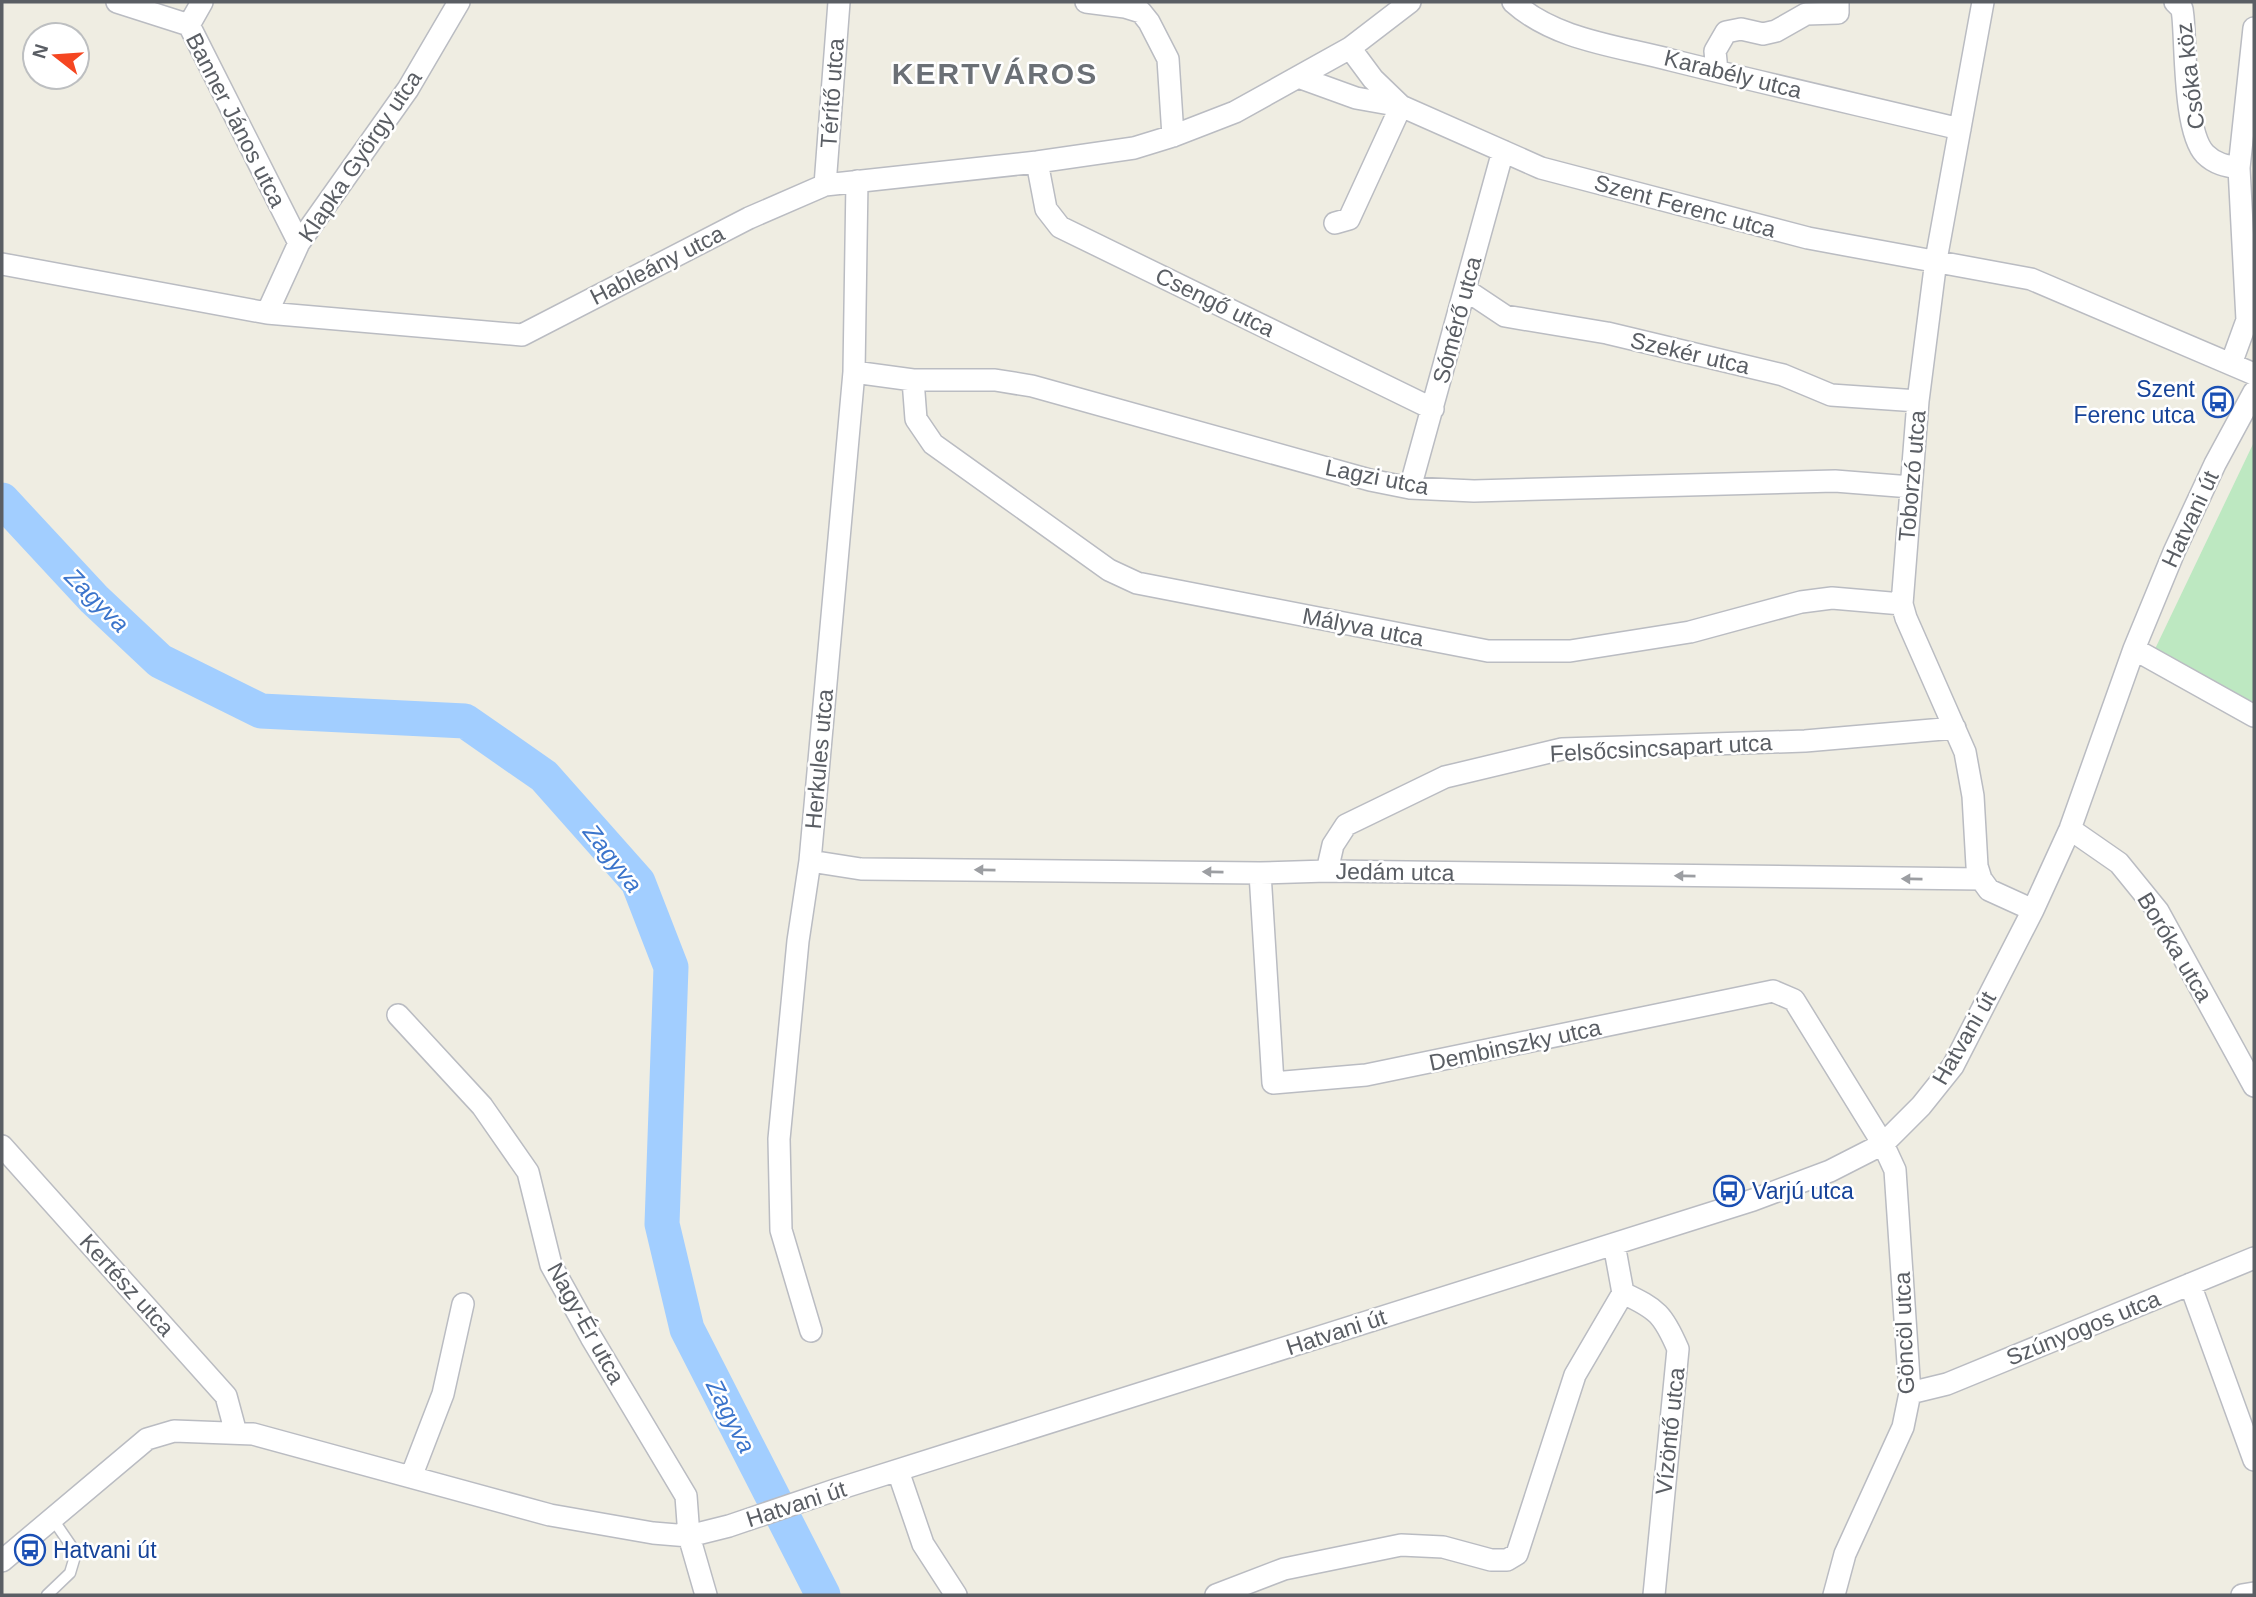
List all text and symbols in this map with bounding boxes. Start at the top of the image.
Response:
north arrow [21,21,91,91]
street label: Csóka köz [2171,21,2209,131]
street label: Banner János utca [181,29,291,212]
street label: Térítő utca [815,37,849,149]
text: N [28,42,52,61]
street label: Karabély utca [1662,44,1805,104]
district label: KERTVÁROS [892,57,1098,90]
street label: Klapka György utca [293,65,427,246]
street label: Szent Ferenc utca [1591,169,1779,243]
street label: Hableány utca [586,220,729,310]
street label: Sómérő utca [1428,253,1486,386]
street label: Csengő utca [1151,262,1279,342]
street label: Szekér utca [1628,327,1752,379]
place label: Szent Ferenc utca [2074,376,2196,428]
bus stop icon: Szent Ferenc utca [2201,385,2235,419]
street label: Toborzó utca [1893,409,1931,543]
street label: Lagzi utca [1323,454,1431,500]
street label: Hatvani út [2156,466,2224,571]
water label: Zagyva [59,562,134,637]
street label: Mályva utca [1300,603,1426,652]
street label: Herkules utca [800,688,838,830]
street label: Felsőcsincsapart utca [1549,729,1773,767]
water label: Zagyva [578,818,648,897]
street label: Jedám utca [1335,858,1455,886]
one-way arrow [974,864,996,876]
one-way arrow [1201,867,1223,878]
one-way arrow [1674,870,1696,881]
one-way arrow [1901,873,1923,884]
street label: Boróka utca [2132,888,2218,1006]
street label: Hatvani út [1927,986,2001,1089]
street label: Dembinszky utca [1427,1014,1604,1076]
bus stop icon: Varjú utca [1712,1174,1746,1208]
place label: Varjú utca [1752,1178,1854,1204]
street label: Kertész utca [75,1229,180,1341]
street label: Nagy-Ér utca [542,1258,630,1388]
street label: Göncöl utca [1889,1271,1919,1395]
street label: Szúnyogos utca [2002,1285,2164,1371]
street label: Hatvani út [1283,1303,1390,1360]
street label: Vízöntő utca [1650,1366,1690,1496]
water label: Zagyva [701,1374,761,1457]
street label: Hatvani út [743,1475,850,1532]
bus stop icon: Hatvani út [13,1533,47,1567]
place label: Hatvani út [53,1537,157,1563]

